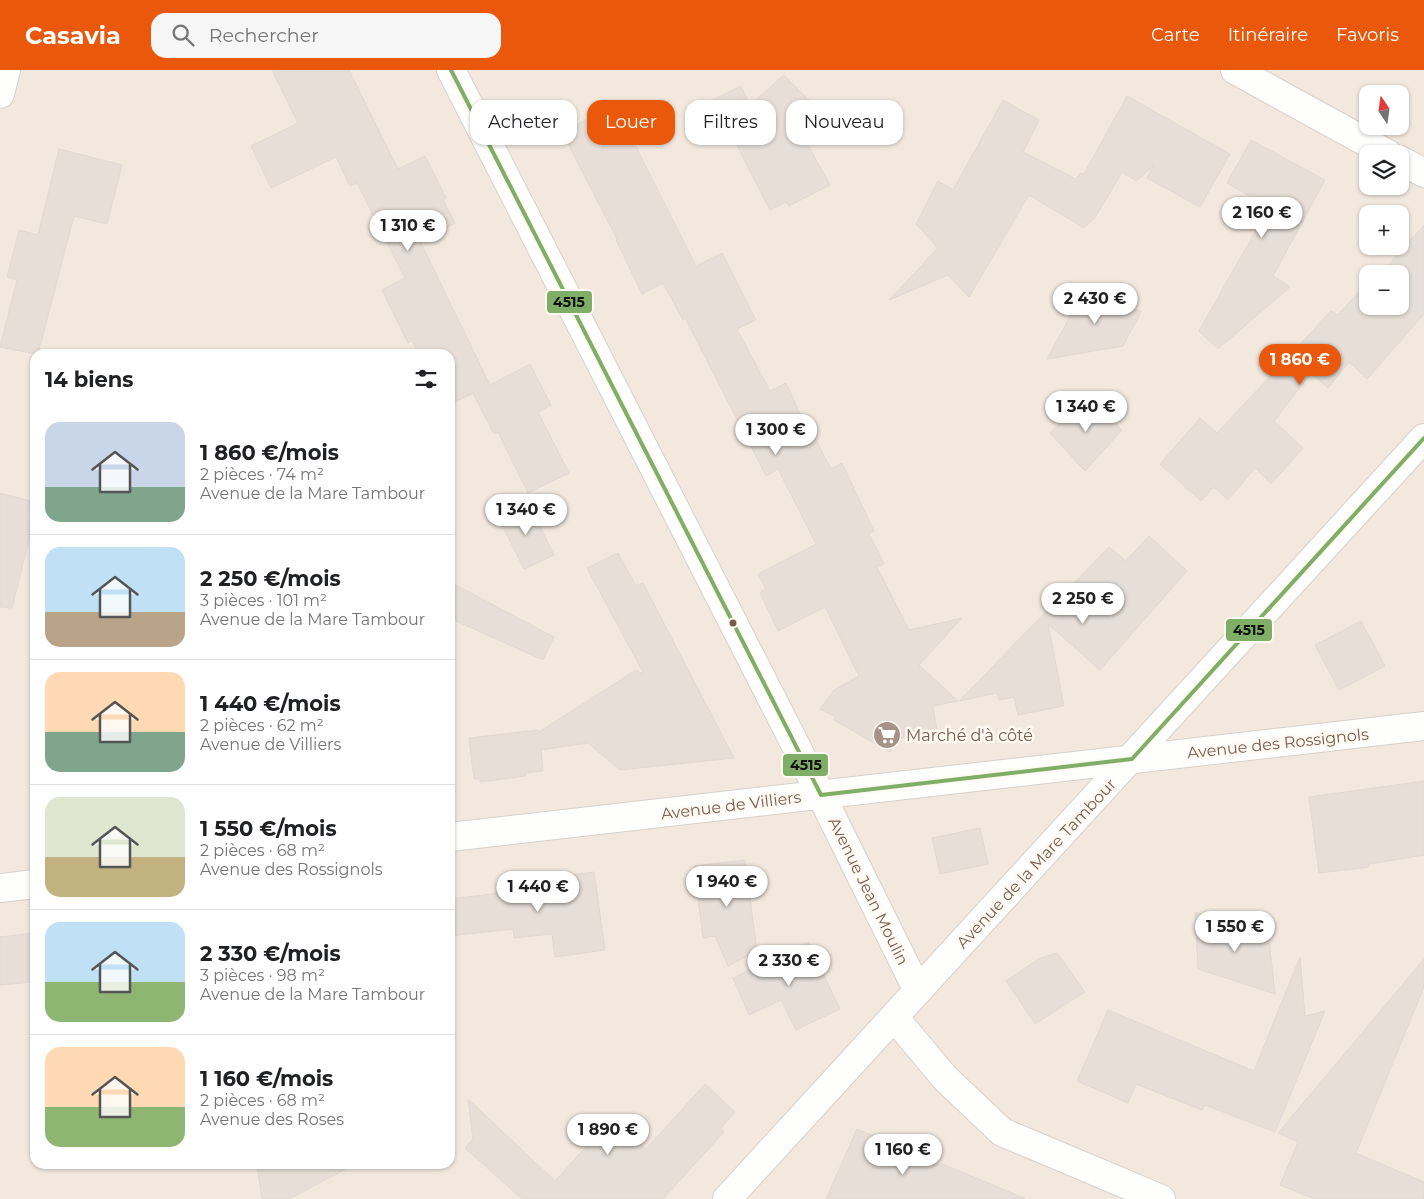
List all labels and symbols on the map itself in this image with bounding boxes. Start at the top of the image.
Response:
north arrow [1359,85,1409,135]
pin: 2 160 € [1216,196,1308,239]
pin: 1 310 € [362,210,454,252]
pin: 2 430 € [1049,282,1141,325]
line badge: 4515 [546,290,593,314]
text: 4515 [553,293,585,311]
pin: 1 860 € [1254,344,1346,386]
pin: 1 340 € [1040,390,1132,433]
pin: 1 300 € [730,414,822,456]
pin: 1 340 € [480,494,572,536]
pin: 2 250 € [1037,582,1129,625]
unlabelled marker [728,618,738,628]
line badge: 4515 [1225,618,1273,642]
text: 4515 [1233,621,1265,639]
supermarket icon: Marché d'à côté [872,720,902,750]
street label: Avenue des Rossignols [1186,724,1370,762]
place label: Marché d'à côté [906,726,1033,745]
line badge: 4515 [782,753,829,777]
text: 4515 [790,756,822,774]
street label: Avenue de la Mare Tambour [953,775,1120,952]
street label: Avenue de Villiers [660,787,802,824]
street label: Avenue Jean Moulin [825,814,913,968]
pin: 1 940 € [681,866,773,908]
pin: 1 440 € [492,870,584,913]
pin: 1 550 € [1189,910,1281,953]
pin: 2 330 € [743,944,835,987]
pin: 1 890 € [562,1114,654,1156]
pin: 1 160 € [857,1134,949,1176]

